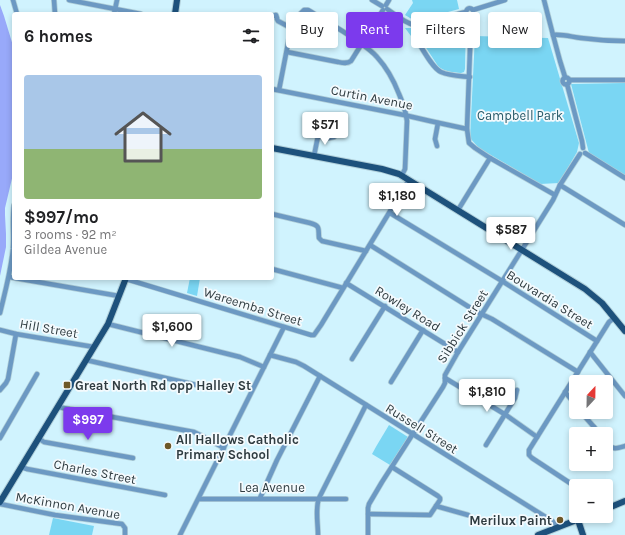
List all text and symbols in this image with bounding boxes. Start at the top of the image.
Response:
chip: Buy [286,12,338,48]
chip: Rent [346,12,403,48]
chip: Filters [411,12,480,48]
chip: New [488,12,542,48]
icon: filters [240,25,262,47]
text: 6 homes [24,26,93,46]
street label: Curtin Avenue [330,82,414,113]
icon: home [107,101,179,173]
park label: Campbell Park [477,108,563,123]
pin: $571 [301,112,349,146]
text: $571 [311,117,339,132]
pin: $1,180 [364,183,430,217]
text: $1,180 [378,188,416,203]
text: $997/mo [24,207,99,227]
pin: $587 [487,217,535,251]
text: $587 [495,222,527,237]
text: 3 rooms · 92 m² [24,227,117,242]
text: Gildea Avenue [24,242,107,257]
street label: Bouvardia Street [504,267,596,332]
street label: Rowley Road [372,282,443,334]
street label: Wareemba Street [202,284,304,329]
street label: Sibbick Street [434,287,491,366]
pin: $1,600 [139,314,205,348]
street label: Hill Street [19,316,79,341]
text: $1,600 [151,319,193,334]
north arrow [569,375,613,419]
map controls [569,375,613,523]
place label: Great North Rd opp Halley St [75,378,251,393]
pin: $1,810 [454,379,520,413]
marker: Great North Rd opp Halley St [62,380,72,390]
text: $1,810 [468,384,506,399]
street label: Russell Street [383,400,461,457]
pin: $997 [64,407,112,441]
text: $997 [72,412,104,427]
button: + [569,427,613,471]
place label: All Hallows Catholic Primary School [176,432,299,462]
marker: All Hallows Catholic Primary School [163,441,173,451]
street label: Charles Street [52,456,137,487]
button: − [569,479,613,523]
street label: Lea Avenue [239,480,305,495]
street label: McKinnon Avenue [14,489,122,522]
place label: Merilux Paint [469,513,552,528]
marker: Merilux Paint [555,515,565,525]

